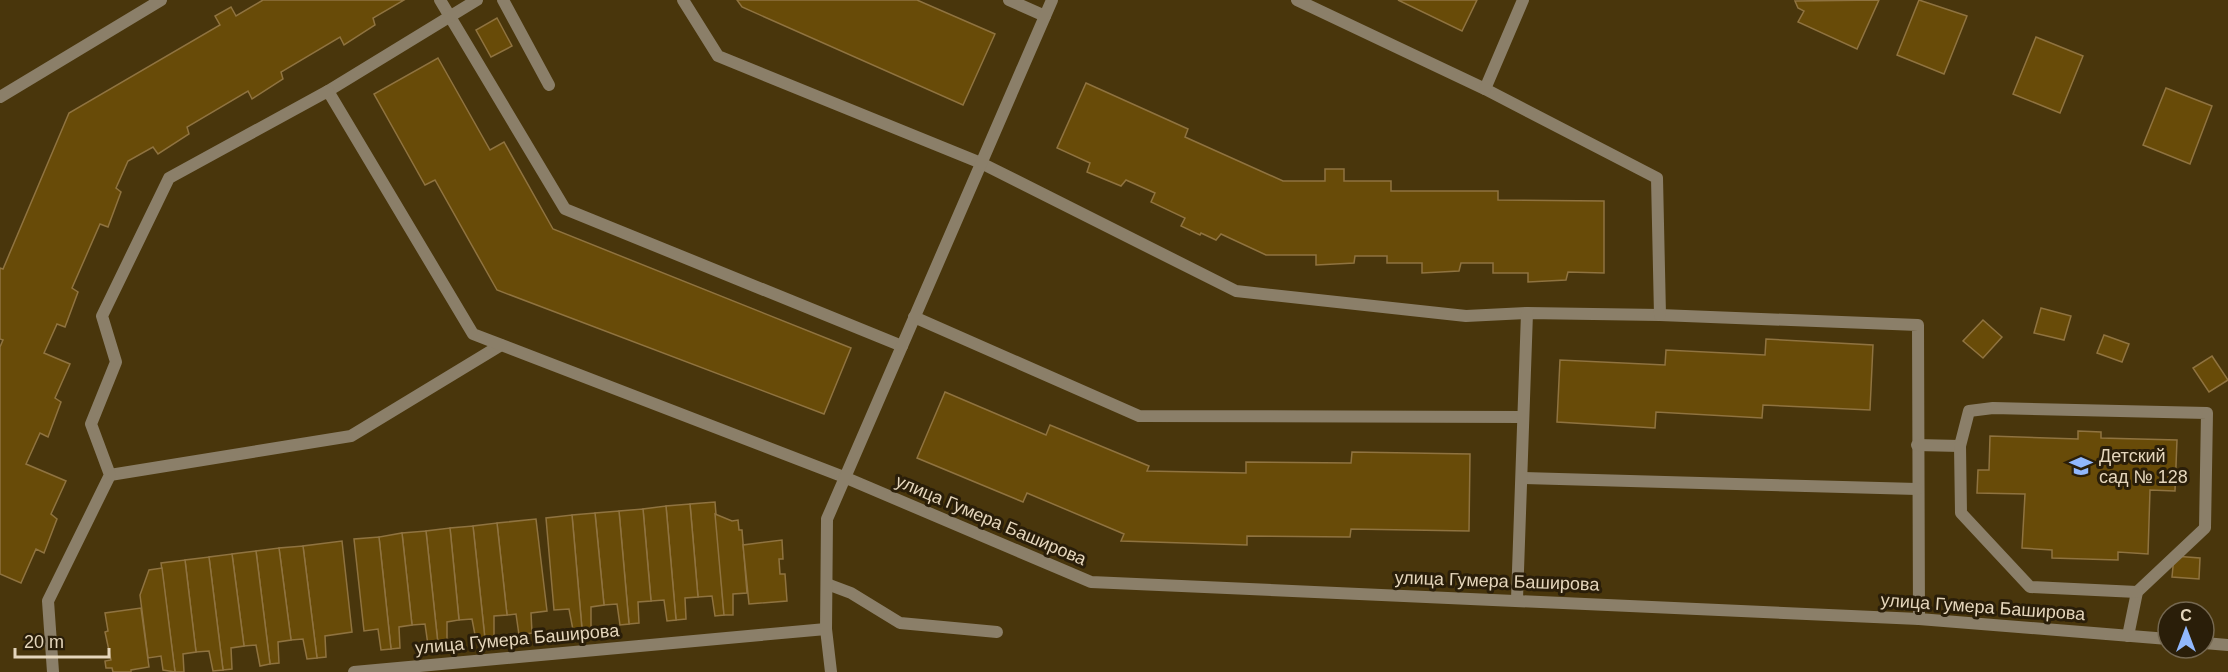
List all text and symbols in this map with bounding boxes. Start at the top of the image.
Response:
place label: Детский сад № 128 [2099,446,2188,487]
school or university icon: Детский сад № 128 [2068,453,2094,479]
street label: улица Гумера Баширова [893,471,1090,570]
street label: улица Гумера Баширова [1394,567,1601,595]
street label: улица Гумера Баширова [1880,590,2087,624]
north arrow [2156,600,2216,660]
text: С [2180,607,2192,624]
street label: улица Гумера Баширова [414,620,621,658]
scale bar [15,621,110,659]
text: 20 m [24,632,64,652]

